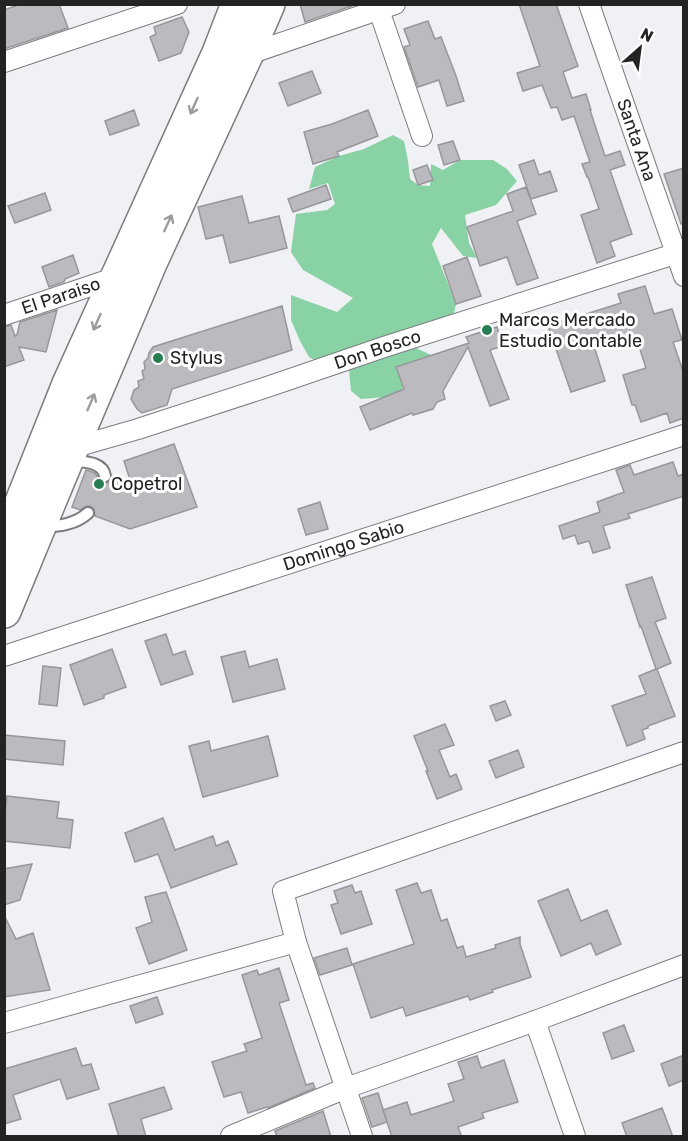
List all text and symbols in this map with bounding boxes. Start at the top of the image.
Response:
north arrow [610,18,670,78]
text: N [637,24,656,46]
street label: Santa Ana [612,96,661,184]
one-way arrow [188,97,200,115]
one-way arrow [163,214,175,232]
street label: El Paraiso [19,272,103,319]
place label: Marcos Mercado Estudio Contable [499,309,642,352]
one-way arrow [90,313,102,331]
marker: Marcos Mercado Estudio Contable [480,323,494,337]
street label: Don Bosco [331,325,424,374]
place label: Stylus [170,347,223,369]
marker: Stylus [151,351,165,365]
one-way arrow [86,393,97,412]
place label: Copetrol [111,473,182,495]
marker: Copetrol [92,477,106,491]
street label: Domingo Sabio [280,516,407,576]

